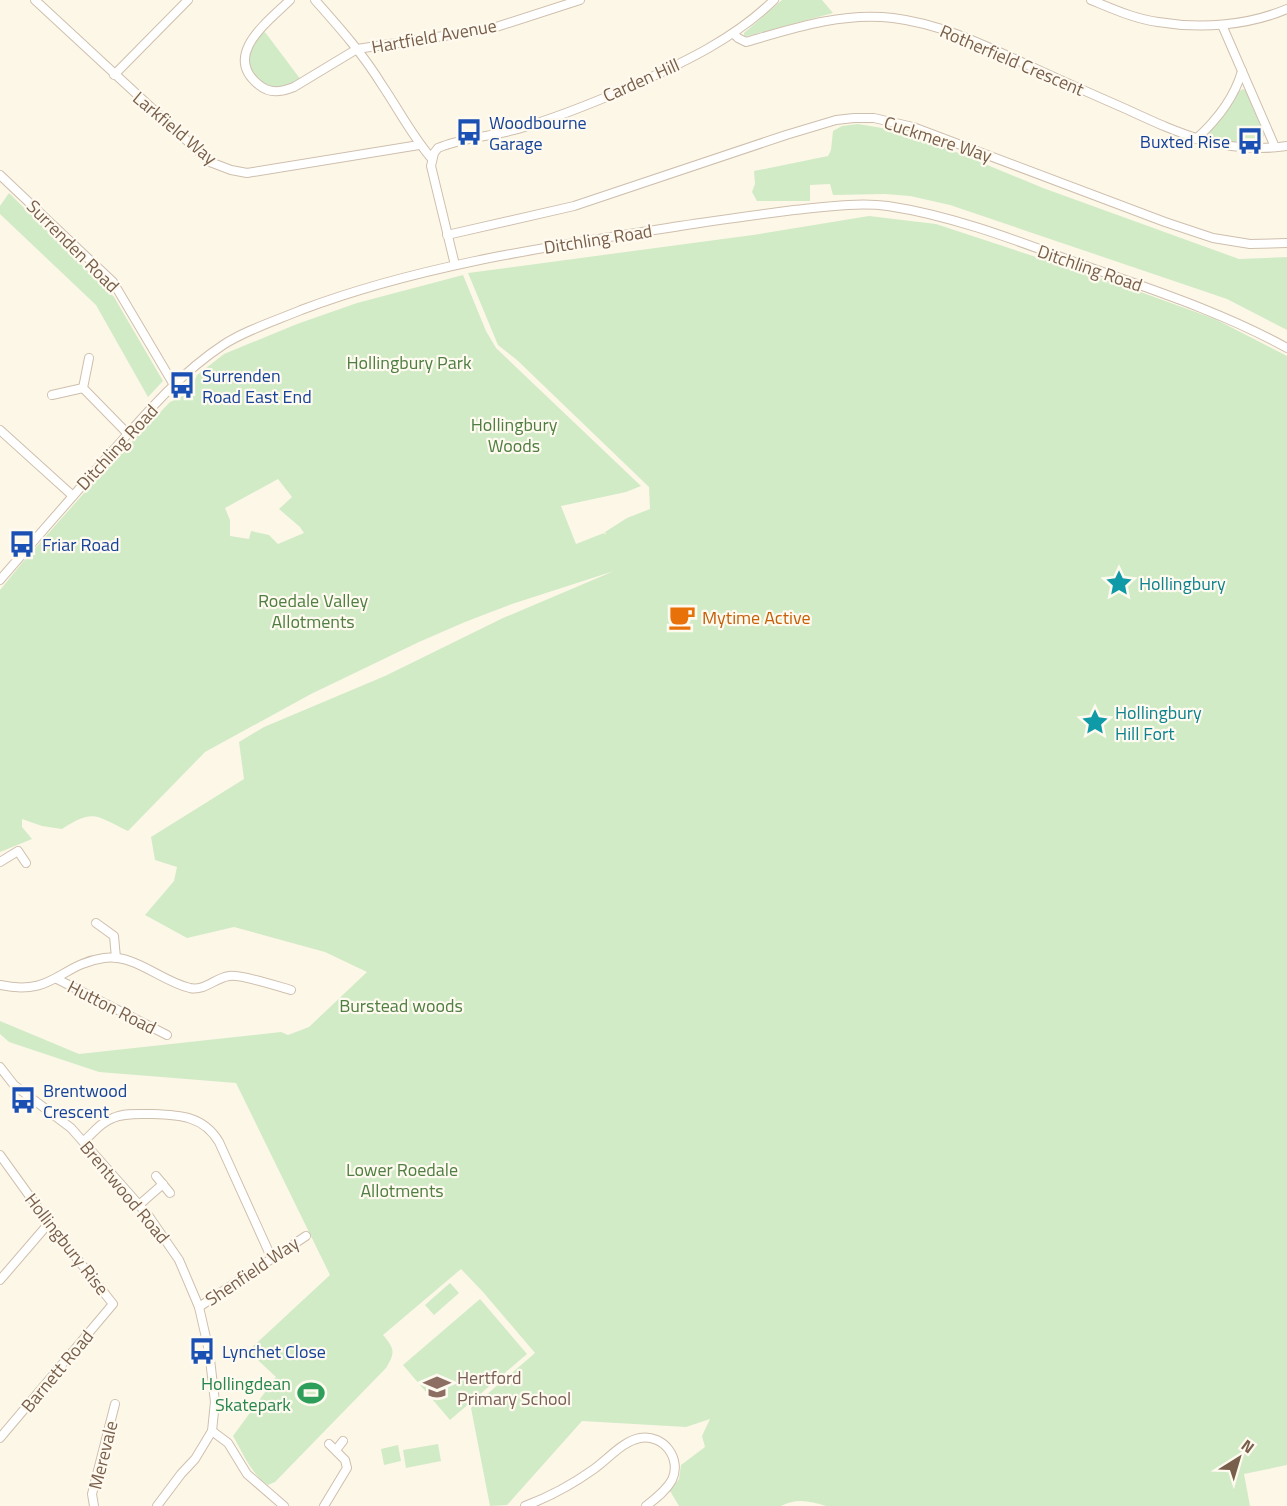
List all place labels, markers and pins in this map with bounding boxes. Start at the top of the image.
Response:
place label: Woodbourne Garage [489,109,587,157]
bus stop icon: Woodbourne Garage [454,117,484,147]
bus stop icon: Buxted Rise [1235,126,1265,156]
place label: Buxted Rise [1140,128,1230,155]
place label: Surrenden Road East End [202,362,312,410]
bus stop icon: Surrenden Road East End [167,370,197,400]
bus stop icon: Friar Road [7,529,37,559]
place label: Friar Road [42,531,119,558]
place icon: Hollingbury [1104,568,1134,598]
place label: Hollingbury [1139,570,1226,597]
cafe icon: Mytime Active [667,602,697,632]
place label: Mytime Active [702,604,811,631]
place label: Hollingbury Hill Fort [1115,699,1202,747]
place icon: Hollingbury Hill Fort [1080,707,1110,737]
place label: Brentwood Crescent [43,1077,127,1125]
bus stop icon: Brentwood Crescent [8,1085,38,1115]
bus stop icon: Lynchet Close [187,1336,217,1366]
place label: Lynchet Close [222,1338,326,1365]
place label: Hertford Primary School [457,1364,571,1412]
place label: Hollingdean Skatepark [201,1370,291,1418]
school or university icon: Hertford Primary School [422,1372,452,1402]
sports icon: Hollingdean Skatepark [296,1378,326,1408]

